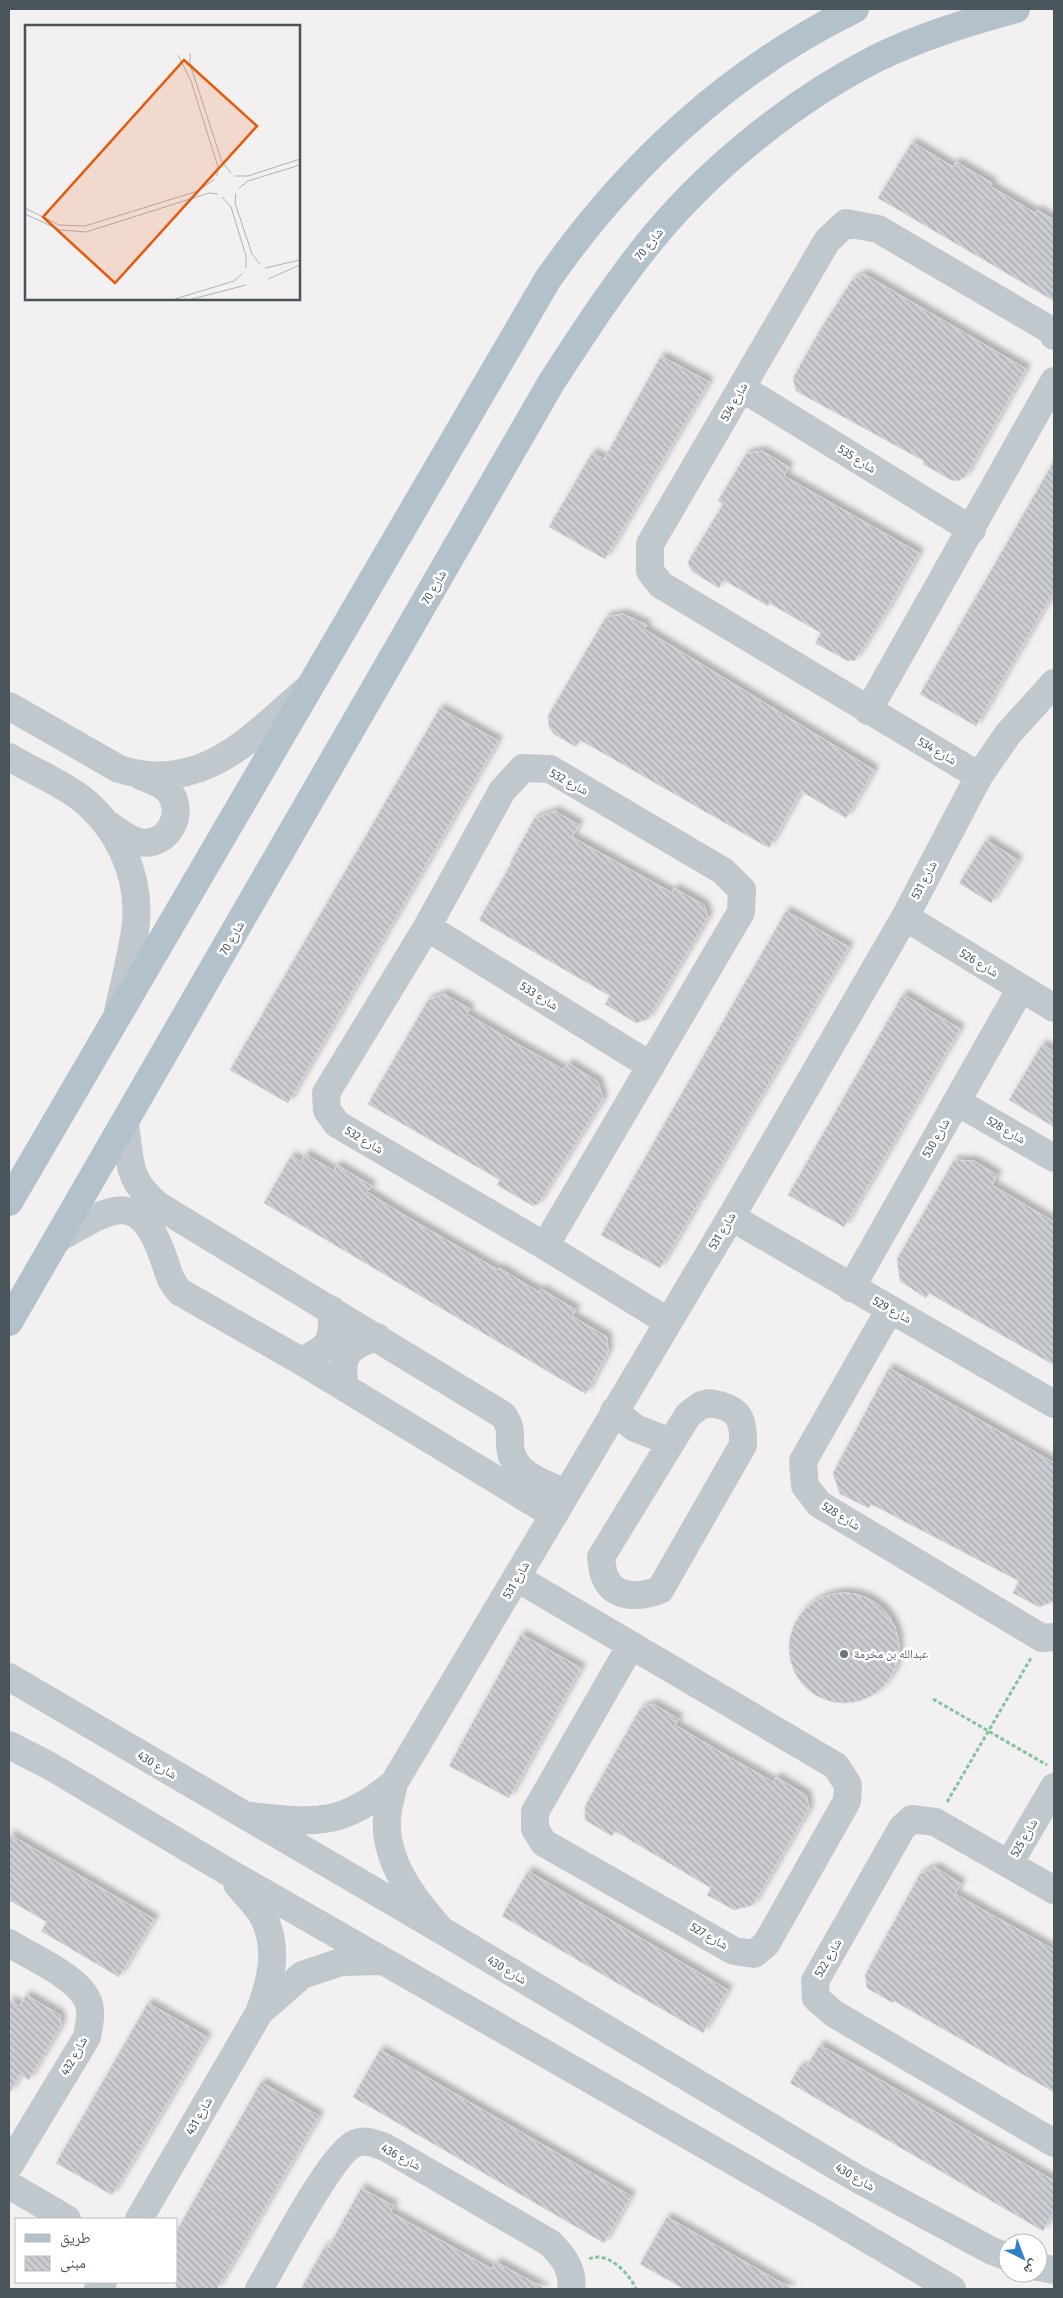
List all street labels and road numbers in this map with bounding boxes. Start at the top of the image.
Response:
street label: شارع 70 [632,225,667,263]
street label: شارع 534 [717,380,752,424]
street label: شارع 535 [835,442,879,477]
street label: شارع 70 [419,568,450,607]
street label: شارع 534 [915,734,959,769]
street label: شارع 532 [547,766,591,799]
street label: شارع 531 [908,859,941,902]
street label: شارع 70 [217,919,248,958]
street label: شارع 526 [957,946,1001,981]
street label: شارع 533 [517,979,561,1014]
street label: شارع 528 [984,1113,1028,1148]
street label: شارع 530 [919,1116,954,1161]
street label: شارع 532 [342,1124,386,1157]
street label: شارع 531 [705,1210,739,1253]
street label: شارع 529 [870,1294,914,1327]
street label: شارع 528 [819,1499,863,1534]
street label: شارع 531 [500,1559,533,1602]
street label: شارع 430 [134,1748,179,1783]
street label: شارع 525 [1007,1816,1041,1860]
street label: شارع 527 [687,1920,730,1953]
street label: شارع 522 [812,1936,845,1980]
street label: شارع 430 [484,1953,529,1988]
street label: شارع 432 [58,2034,91,2078]
street label: شارع 431 [183,2095,216,2138]
street label: شارع 436 [378,2141,423,2174]
street label: شارع 430 [832,2160,877,2195]

